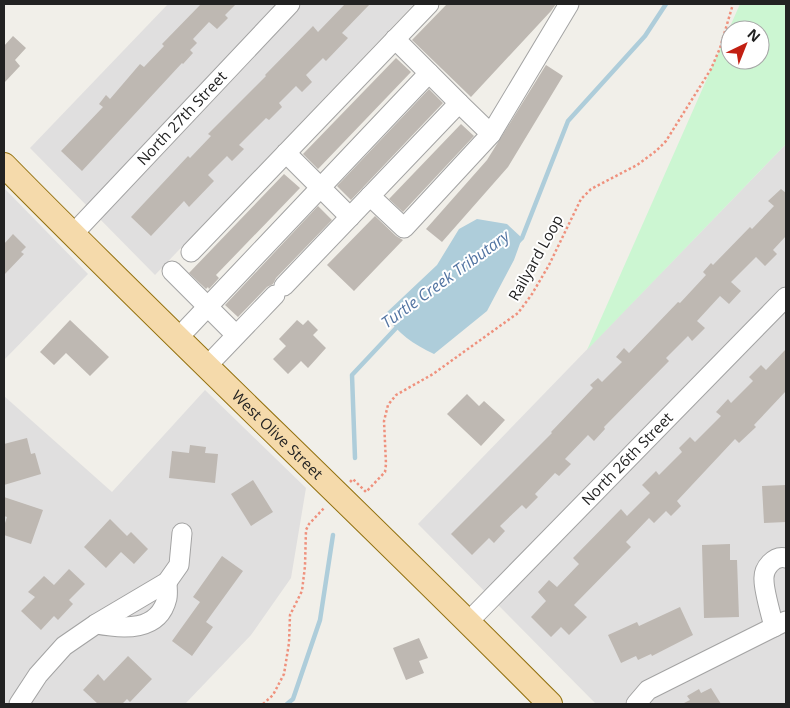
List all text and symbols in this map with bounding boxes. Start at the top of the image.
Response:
north arrow [720,20,770,70]
text: N [744,24,765,46]
street label: North 27th Street [132,66,231,169]
street label: Railyard Loop [503,211,567,304]
water label: Turtle Creek Tributary [376,224,515,333]
street label: West Olive Street [228,385,328,483]
street label: North 26th Street [577,408,677,509]

